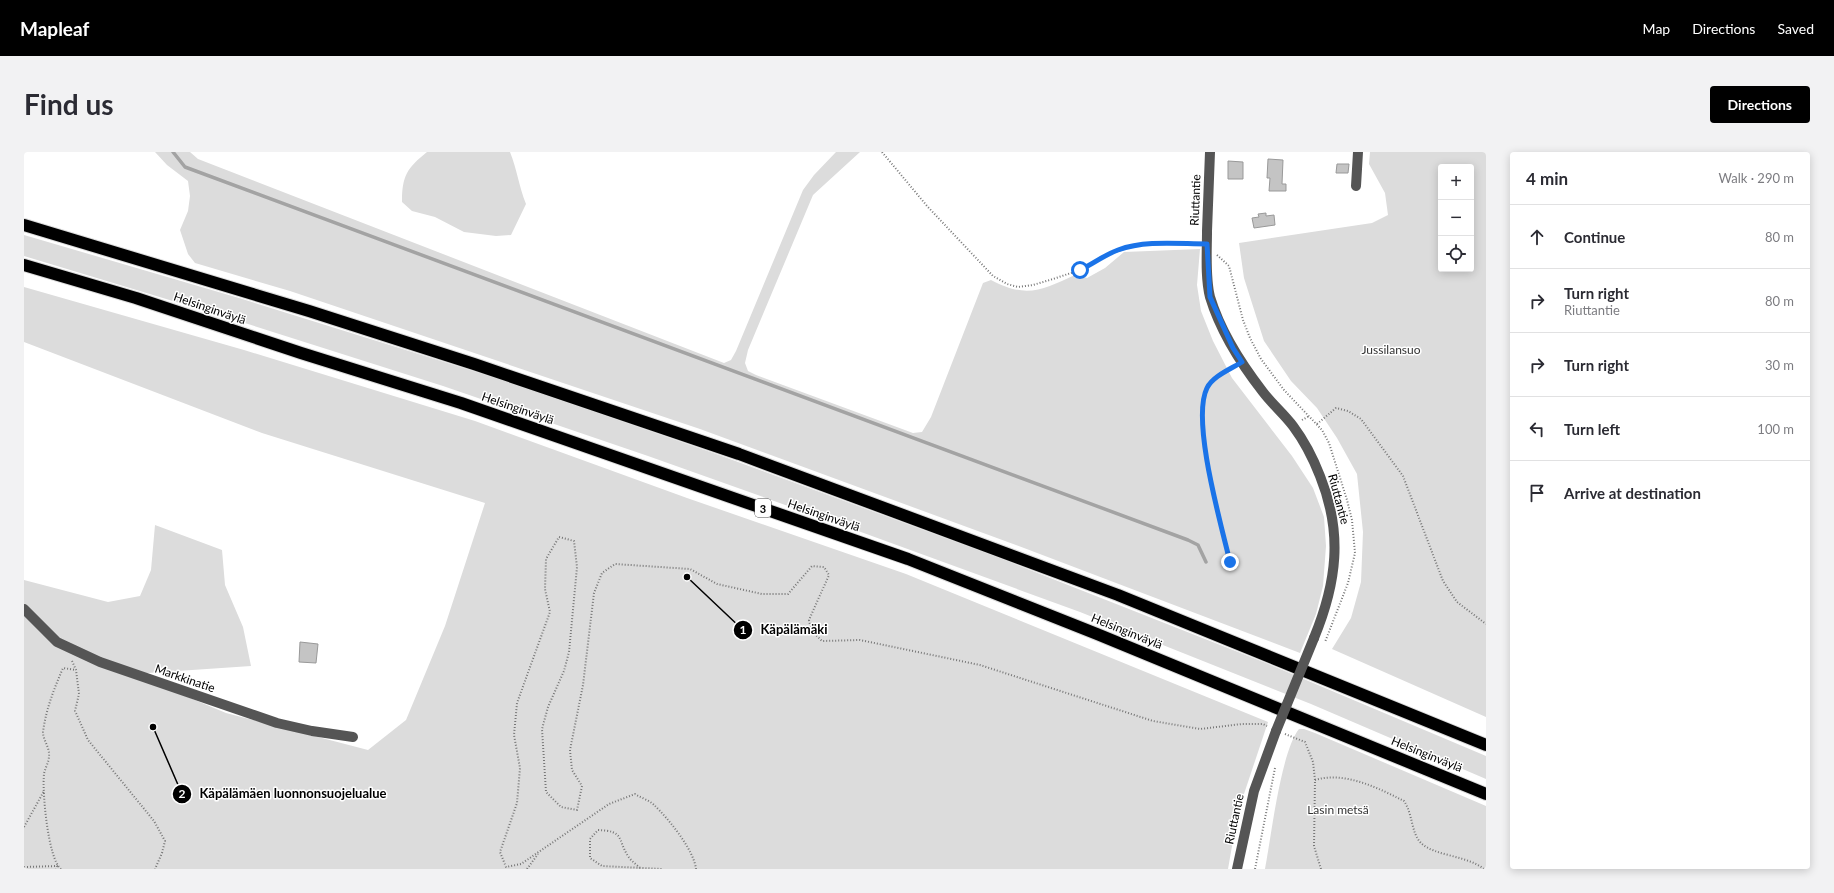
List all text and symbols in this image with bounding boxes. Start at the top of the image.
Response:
text: Mapleaf [20,17,89,40]
text: Map [1643,20,1670,37]
text: Directions [1692,20,1755,37]
text: Saved [1777,20,1814,37]
button: Directions [1710,86,1810,123]
text: Find us [24,87,114,121]
map controls [1438,164,1474,272]
button: + [1438,164,1474,200]
text: 4 min [1526,168,1568,189]
text: Walk · 290 m [1718,170,1794,186]
street label: Riuttantie [1187,174,1203,226]
button: − [1438,200,1474,236]
icon: ahead [1526,226,1548,248]
text: Continue [1564,228,1625,246]
text: 80 m [1765,229,1794,245]
button: locate [1438,236,1474,272]
route start [1071,261,1089,279]
text: Turn right [1564,284,1629,302]
street label: Helsinginväylä [172,289,248,327]
icon: right [1526,290,1548,312]
text: 80 m [1765,293,1794,309]
text: Riuttantie [1564,302,1620,318]
park label: Jussilansuo [1361,342,1421,357]
icon: right [1526,354,1548,376]
text: Turn right [1564,356,1629,374]
text: 30 m [1765,357,1794,373]
street label: Helsinginväylä [480,389,556,427]
icon: left [1526,418,1548,440]
text: Turn left [1564,420,1620,438]
text: 100 m [1757,421,1794,437]
street label: Riuttantie [1325,472,1353,526]
icon: arrive [1526,482,1548,504]
text: Arrive at destination [1564,484,1701,502]
street label: Helsinginväylä [786,496,862,534]
road number: 3 [755,499,771,517]
route end [1221,553,1239,571]
street label: Helsinginväylä [1089,610,1165,652]
callout: Käpälämäki [733,617,836,642]
text: Käpälämäki [760,621,828,637]
text: 1 [740,622,747,637]
street label: Markkinatie [153,661,217,695]
street label: Helsinginväylä [1389,733,1465,775]
callout: Käpälämäen luonnonsuojelualue [172,781,395,806]
text: Käpälämäen luonnonsuojelualue [199,785,387,801]
text: 2 [179,786,186,801]
street label: Riuttantie [1221,792,1247,846]
park label: Lasin metsä [1307,802,1369,817]

